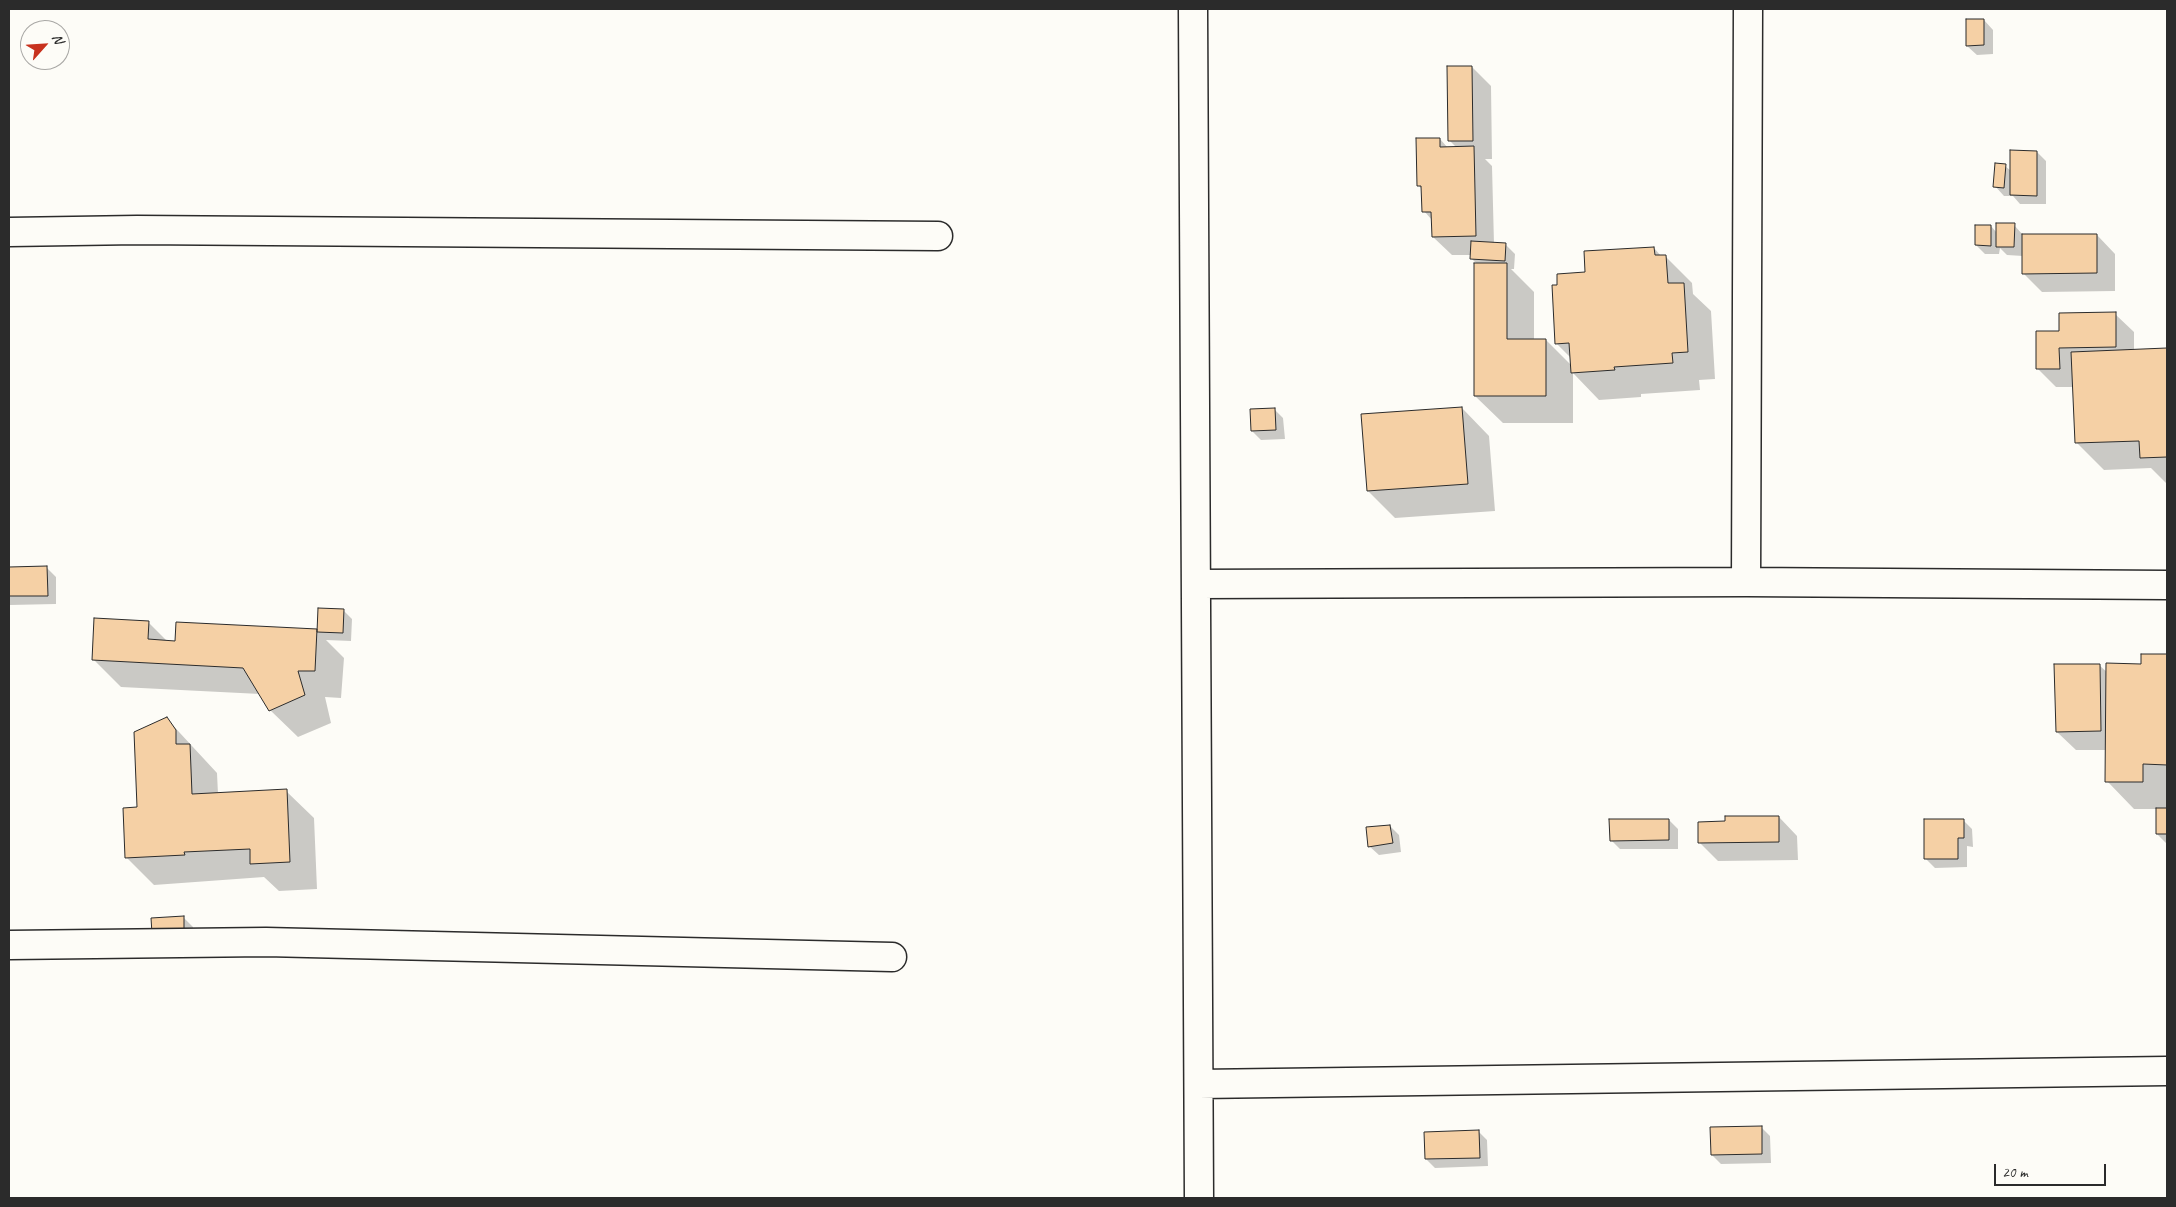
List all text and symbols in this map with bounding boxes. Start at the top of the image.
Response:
north arrow [20,20,70,70]
text: N [48,31,68,46]
scale bar [1996,1154,2108,1186]
text: 20 m [2002,1163,2028,1182]

